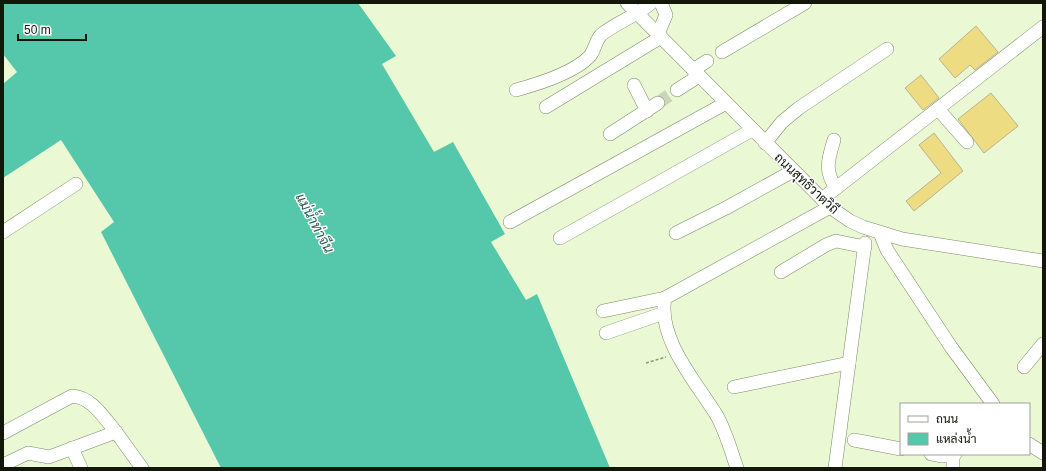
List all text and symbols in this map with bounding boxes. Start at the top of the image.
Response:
scale bar [18,16,86,42]
text: 50 m [24,23,51,37]
street label: ถนนสุทธิวาตวิถี [770,148,843,218]
water label: แม่น้ำท่าจีน [293,189,341,256]
legend [900,403,1030,455]
text: ถนน [936,412,959,426]
text: แหล่งน้ำ [936,428,976,446]

